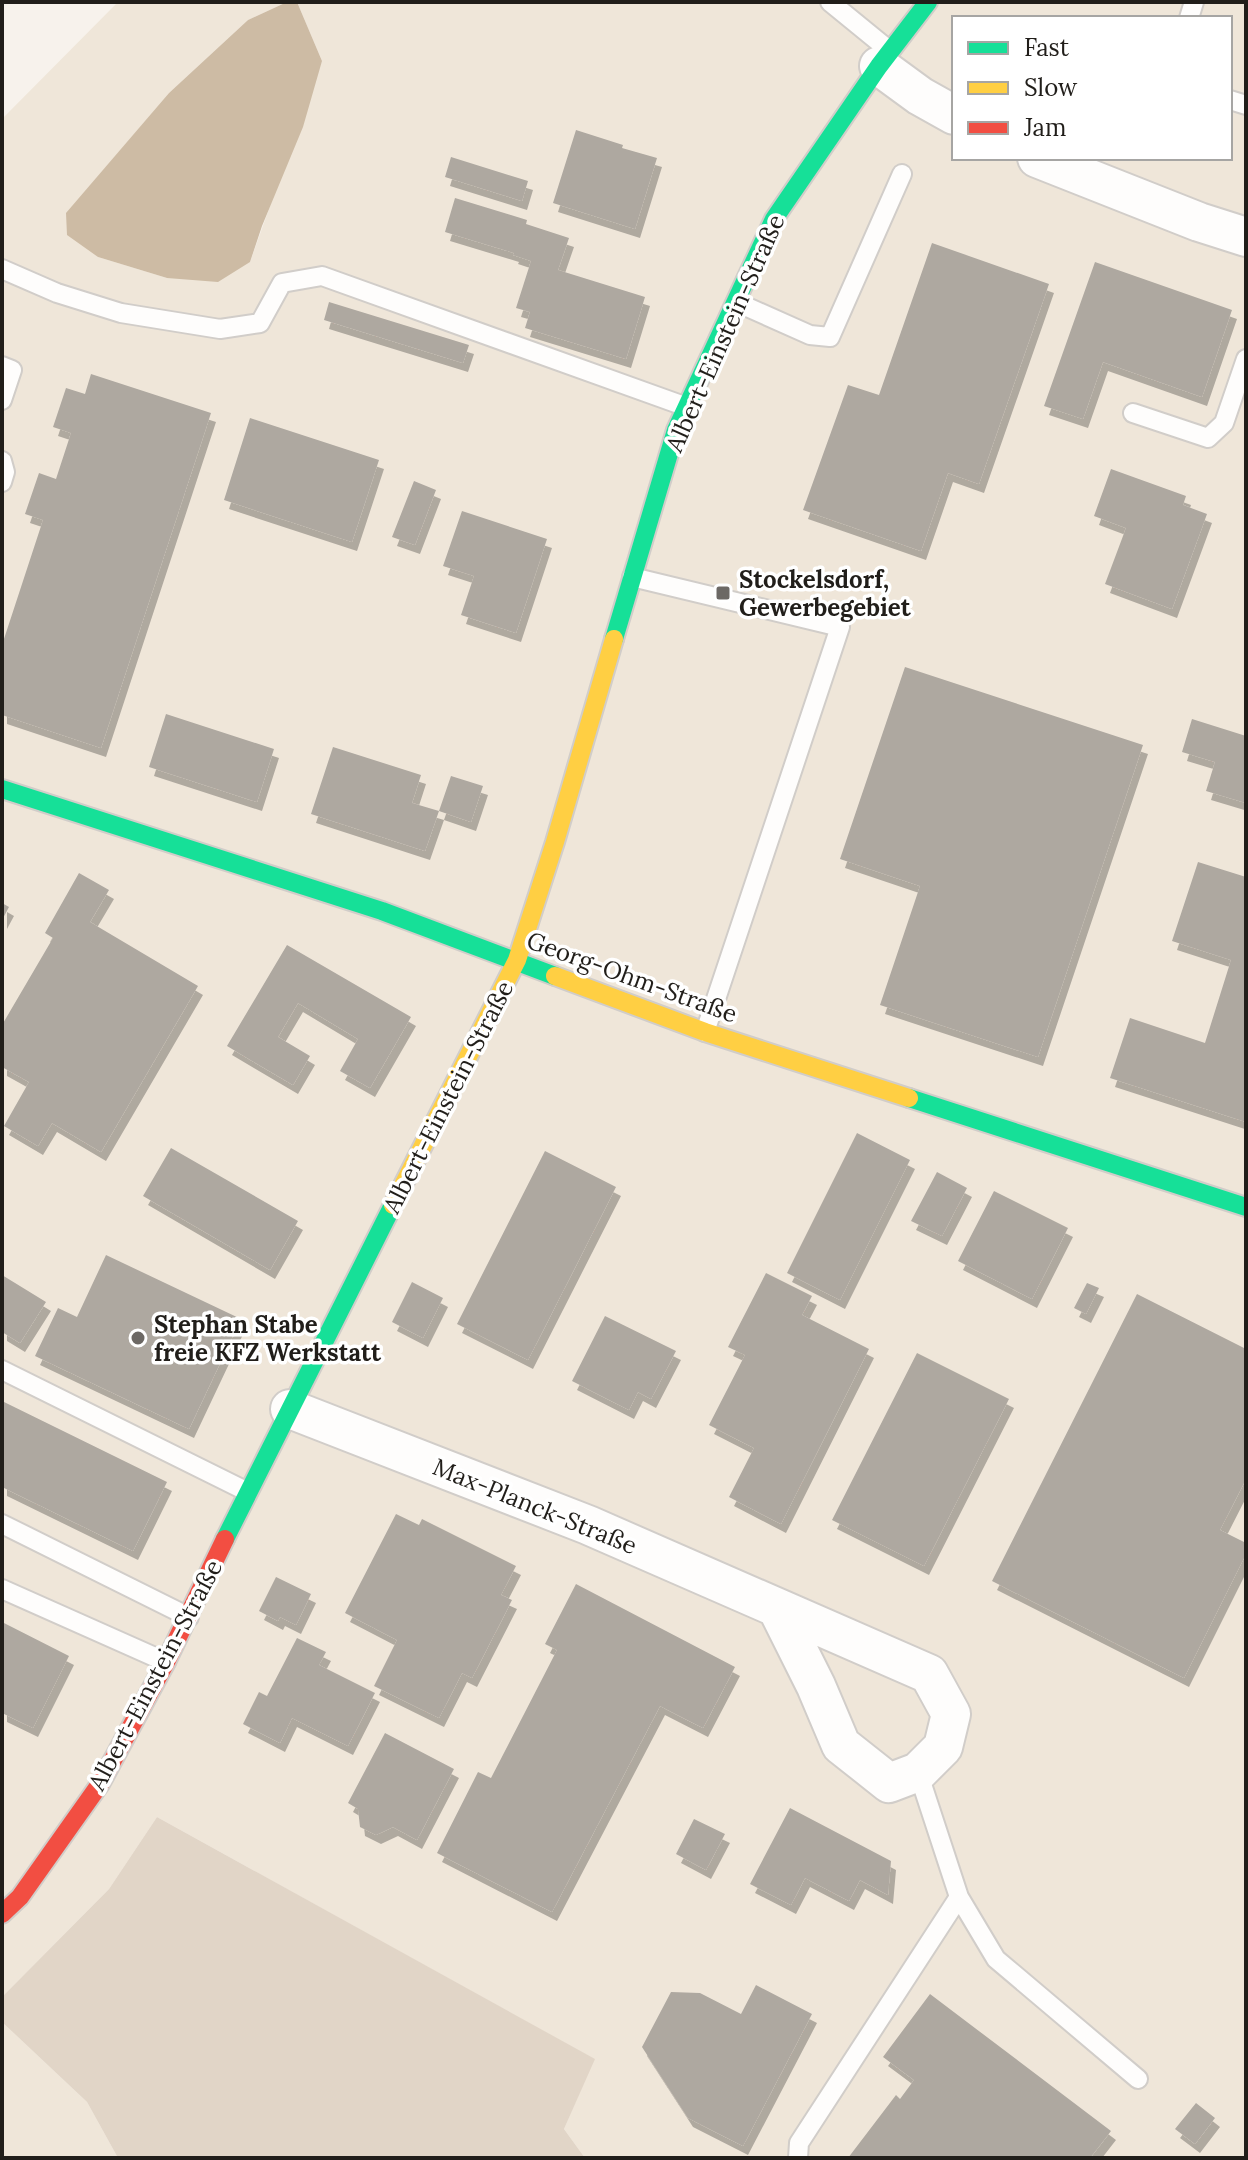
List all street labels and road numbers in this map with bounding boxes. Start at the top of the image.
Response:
street label: Albert-Einstein-Straße [658,209,791,458]
street label: Georg-Ohm-Straße [523,925,741,1029]
street label: Albert-Einstein-Straße [375,976,520,1219]
street label: Max-Planck-Straße [428,1451,642,1561]
street label: Albert-Einstein-Straße [81,1554,229,1797]

